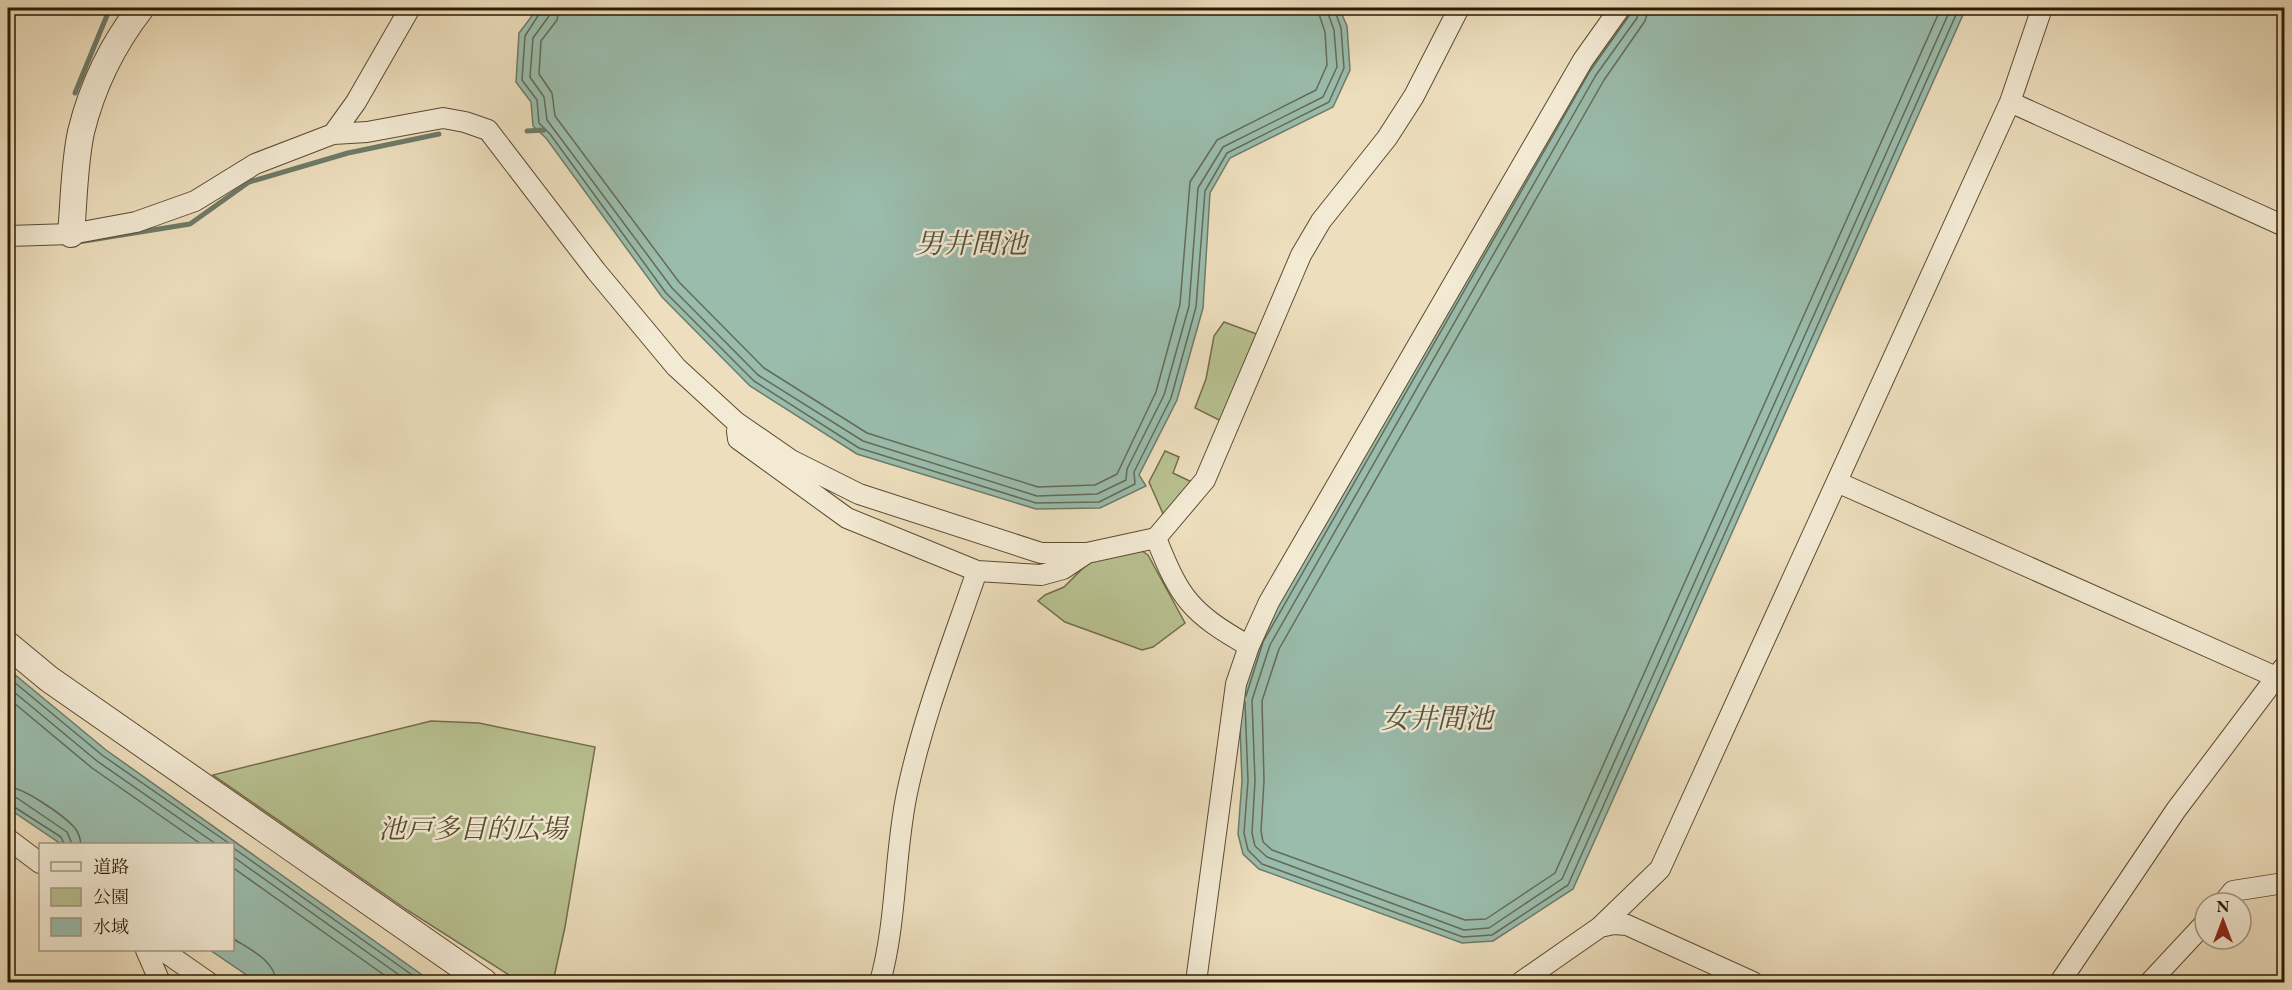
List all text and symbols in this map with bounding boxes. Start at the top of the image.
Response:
water label: 男井間池 [915,225,1030,261]
water label: 女井間池 [1381,700,1496,736]
park label: 池戸多目的広場 [379,811,570,846]
legend [39,843,234,951]
text: 道路 [93,855,129,878]
text: 公園 [93,885,129,908]
north arrow [2193,891,2253,951]
text: N [2217,896,2230,917]
text: 水域 [93,915,129,938]

